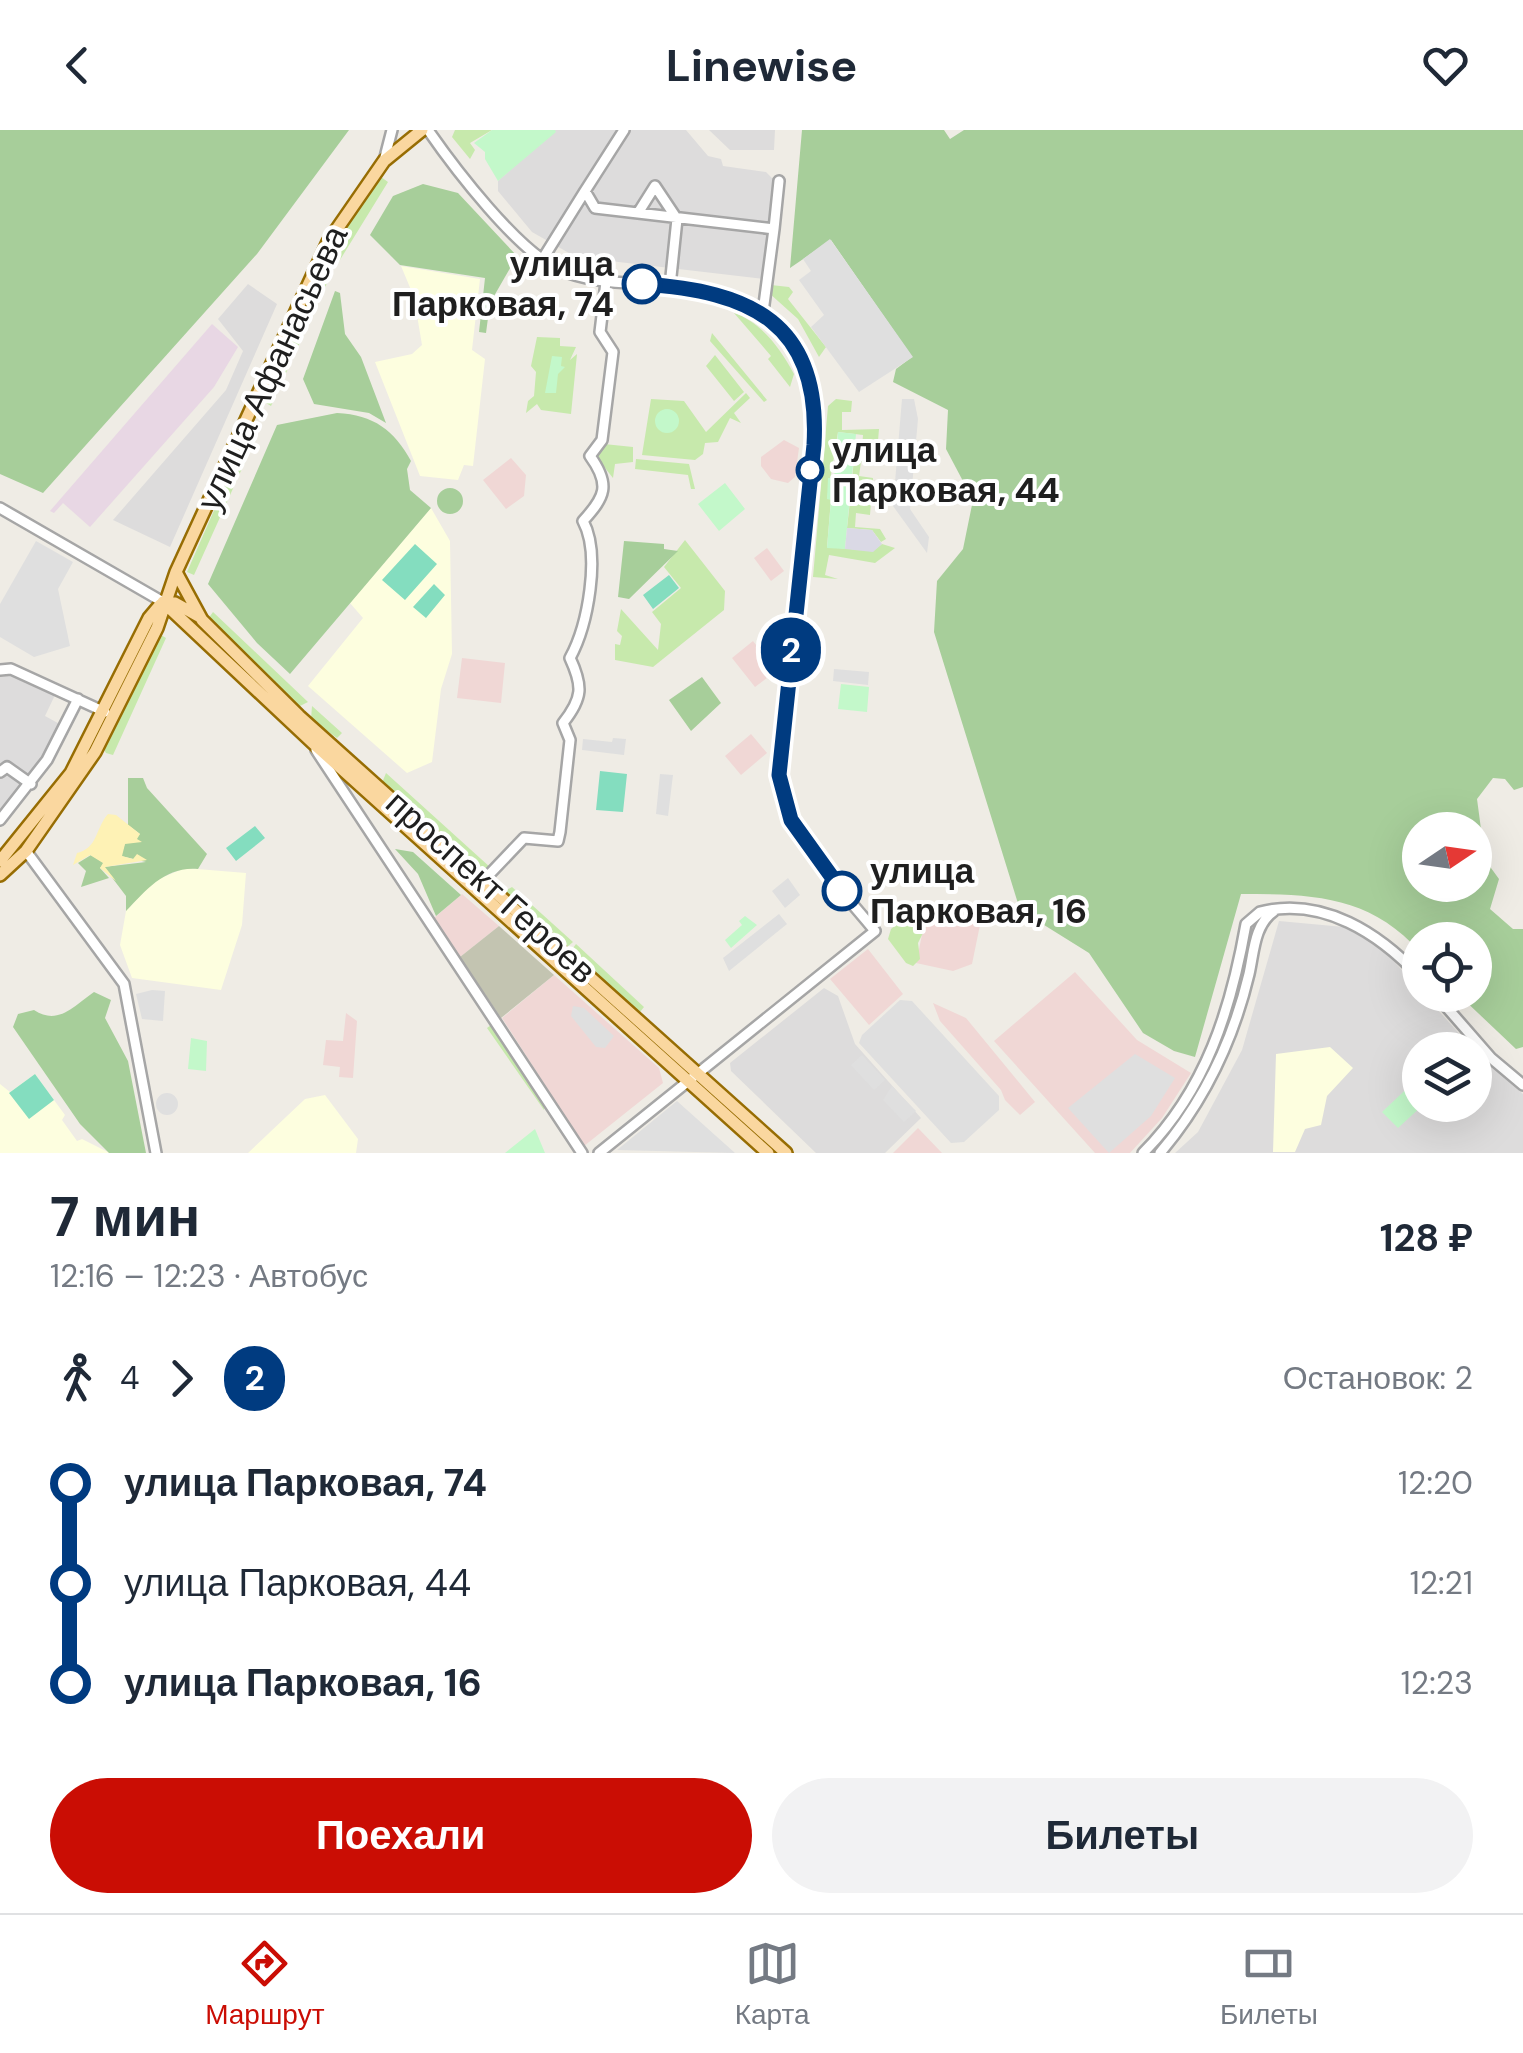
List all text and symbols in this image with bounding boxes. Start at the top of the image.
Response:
text: Linewise [666,36,857,95]
icon: back [50,38,105,93]
icon: heart [1418,38,1473,93]
street label: улица Афанасьева [186,218,358,518]
place label: улица Парковая, 74 [392,241,615,327]
marker: улица Парковая, 74 [623,265,661,303]
place label: улица Парковая, 44 [832,427,1060,513]
marker: улица Парковая, 44 [797,457,823,483]
line badge: 2 [758,618,824,682]
text: 2 [781,627,801,673]
street label: проспект Героев [376,780,606,994]
north arrow [1402,812,1492,902]
map controls [1402,812,1492,1122]
place label: улица Парковая, 16 [870,848,1087,934]
marker: улица Парковая, 16 [823,872,861,910]
button: locate [1402,922,1492,1012]
button: layers [1402,1032,1492,1122]
text: 7 мин [50,1181,200,1253]
text: 128 ₽ [1380,1213,1473,1263]
text: 12:16 – 12:23 · Автобус [50,1255,368,1297]
icon: walk [50,1351,105,1406]
icon: forward [154,1351,209,1406]
text: 2 [244,1355,265,1401]
text: 4 [120,1357,139,1399]
text: Остановок: 2 [1283,1357,1473,1399]
text: улица Парковая, 74 [124,1458,487,1508]
text: 12:20 [1398,1462,1473,1504]
text: улица Парковая, 44 [124,1558,471,1608]
text: 12:21 [1410,1562,1473,1604]
text: улица Парковая, 16 [124,1658,482,1708]
text: 12:23 [1401,1662,1473,1704]
button: Поехали [50,1778,752,1893]
button: Билеты [772,1778,1473,1893]
tab: Маршрут [205,1936,324,2033]
tab: Карта [735,1936,810,2033]
tab: Билеты [1220,1936,1318,2033]

